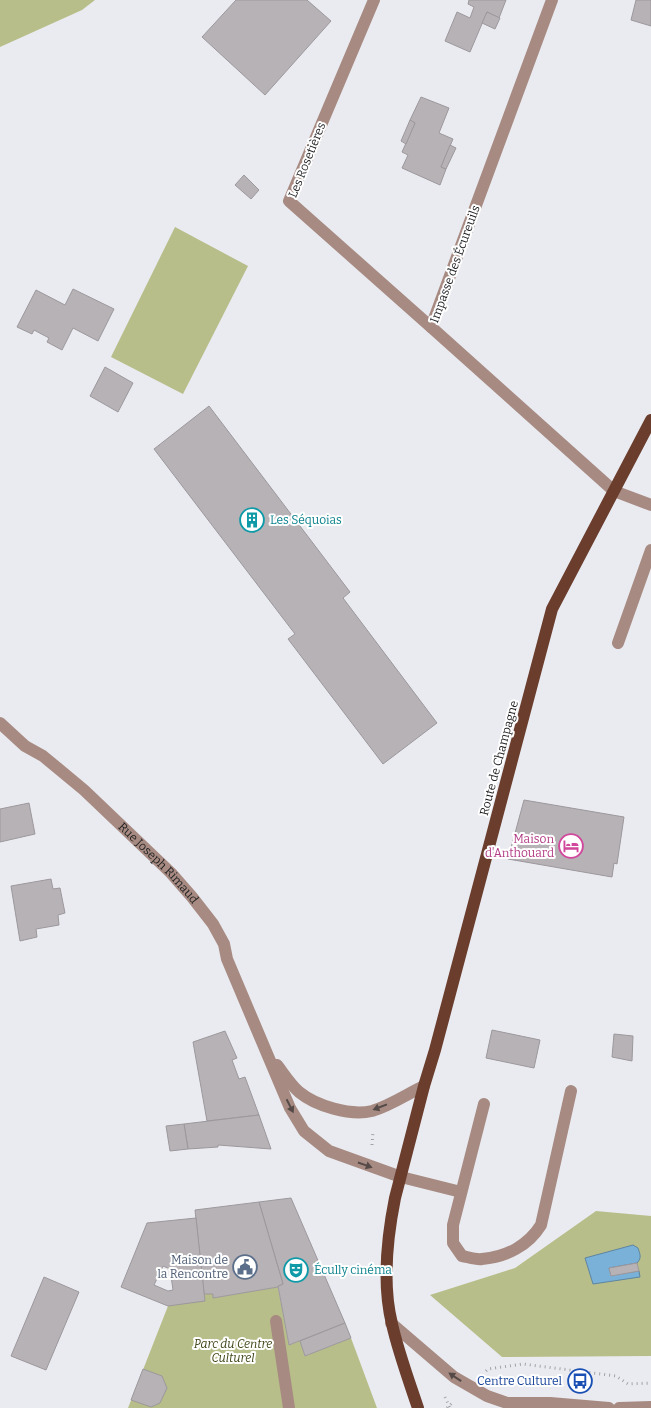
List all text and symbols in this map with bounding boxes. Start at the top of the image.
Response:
street label: Les Rosetières [286,120,329,200]
street label: Impasse des Écureuils [426,203,483,325]
building icon: Les Séquoias [239,507,265,533]
place label: Les Séquoias [270,513,342,527]
street label: Route de Champagne [477,699,521,817]
street label: Rue Joseph Rimaud [115,820,201,906]
place label: Maison d'Anthouard [485,832,554,860]
hotel icon: Maison d'Anthouard [558,833,584,859]
one-way arrow [285,1099,294,1114]
one-way arrow [373,1104,388,1111]
one-way arrow [358,1161,373,1169]
place label: Maison de la Rencontre [158,1253,228,1281]
public building icon: Maison de la Rencontre [232,1254,258,1280]
theatre icon: Écully cinéma [283,1257,309,1283]
place label: Écully cinéma [314,1262,392,1277]
park label: Parc du Centre Culturel [194,1337,272,1365]
bus stop icon: Centre Culturel [567,1368,593,1394]
one-way arrow [448,1372,462,1382]
place label: Centre Culturel [477,1374,563,1388]

